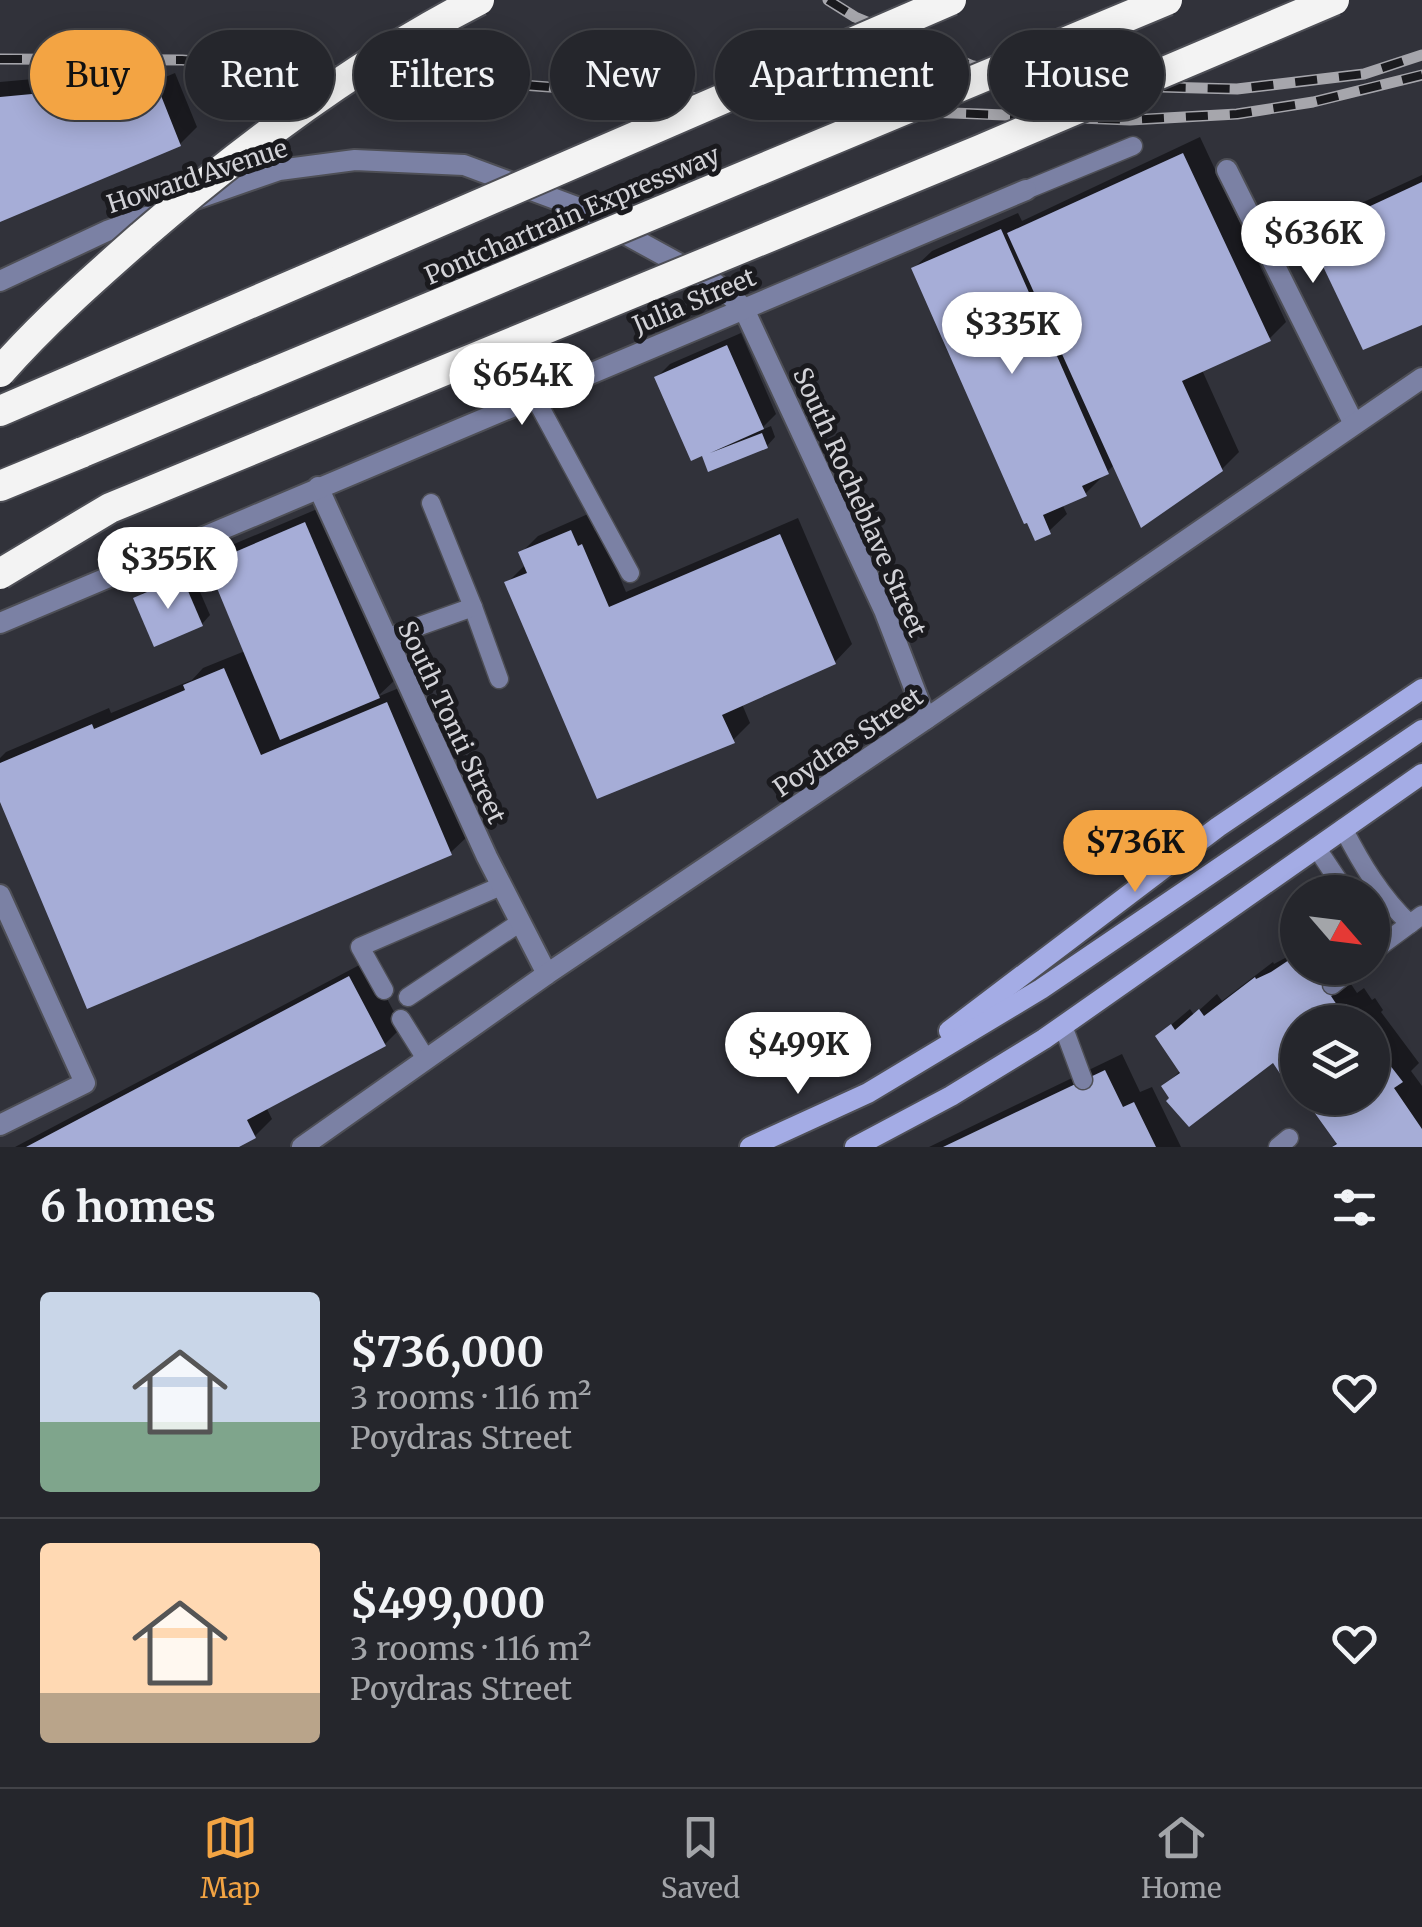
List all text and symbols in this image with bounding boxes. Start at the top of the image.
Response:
chip: Buy [30,30,165,120]
chip: Rent [185,30,334,120]
chip: Filters [354,30,530,120]
chip: New [550,30,695,120]
chip: Apartment [715,30,969,120]
chip: House [989,30,1164,120]
street label: Howard Avenue [103,132,291,220]
street label: Pontchartrain Expressway [420,138,725,292]
pin: $636K [1243,201,1383,286]
text: $636K [1263,213,1363,253]
street label: Julia Street [627,261,761,342]
pin: $335K [942,292,1082,377]
text: $335K [964,304,1060,344]
pin: $654K [452,343,592,428]
text: $654K [471,355,573,395]
street label: South Rocheblave Street [786,362,934,642]
pin: $355K [98,527,238,612]
text: $355K [120,539,216,579]
street label: South Tonti Street [391,616,513,829]
street label: Poydras Street [767,680,929,804]
pin: $736K [1065,810,1205,895]
text: $736K [1085,822,1185,862]
north arrow [1280,875,1390,985]
map controls [1280,875,1390,1115]
button: layers [1280,1005,1390,1115]
pin: $499K [728,1012,868,1097]
text: $499K [747,1024,849,1064]
icon: filters [1327,1180,1382,1235]
text: 6 homes [40,1181,216,1233]
text: $736,000 [350,1326,544,1378]
icon: home [120,1332,240,1452]
icon: heart [1327,1365,1382,1420]
text: 3 rooms · 116 m² [350,1378,591,1418]
text: Poydras Street [350,1418,572,1458]
text: $499,000 [350,1577,545,1629]
icon: home [120,1583,240,1703]
icon: heart [1327,1616,1382,1671]
text: 3 rooms · 116 m² [350,1629,591,1669]
text: Poydras Street [350,1669,572,1709]
tab: Map [200,1810,260,1906]
tab: Saved [661,1810,740,1906]
tab: Home [1141,1810,1222,1906]

